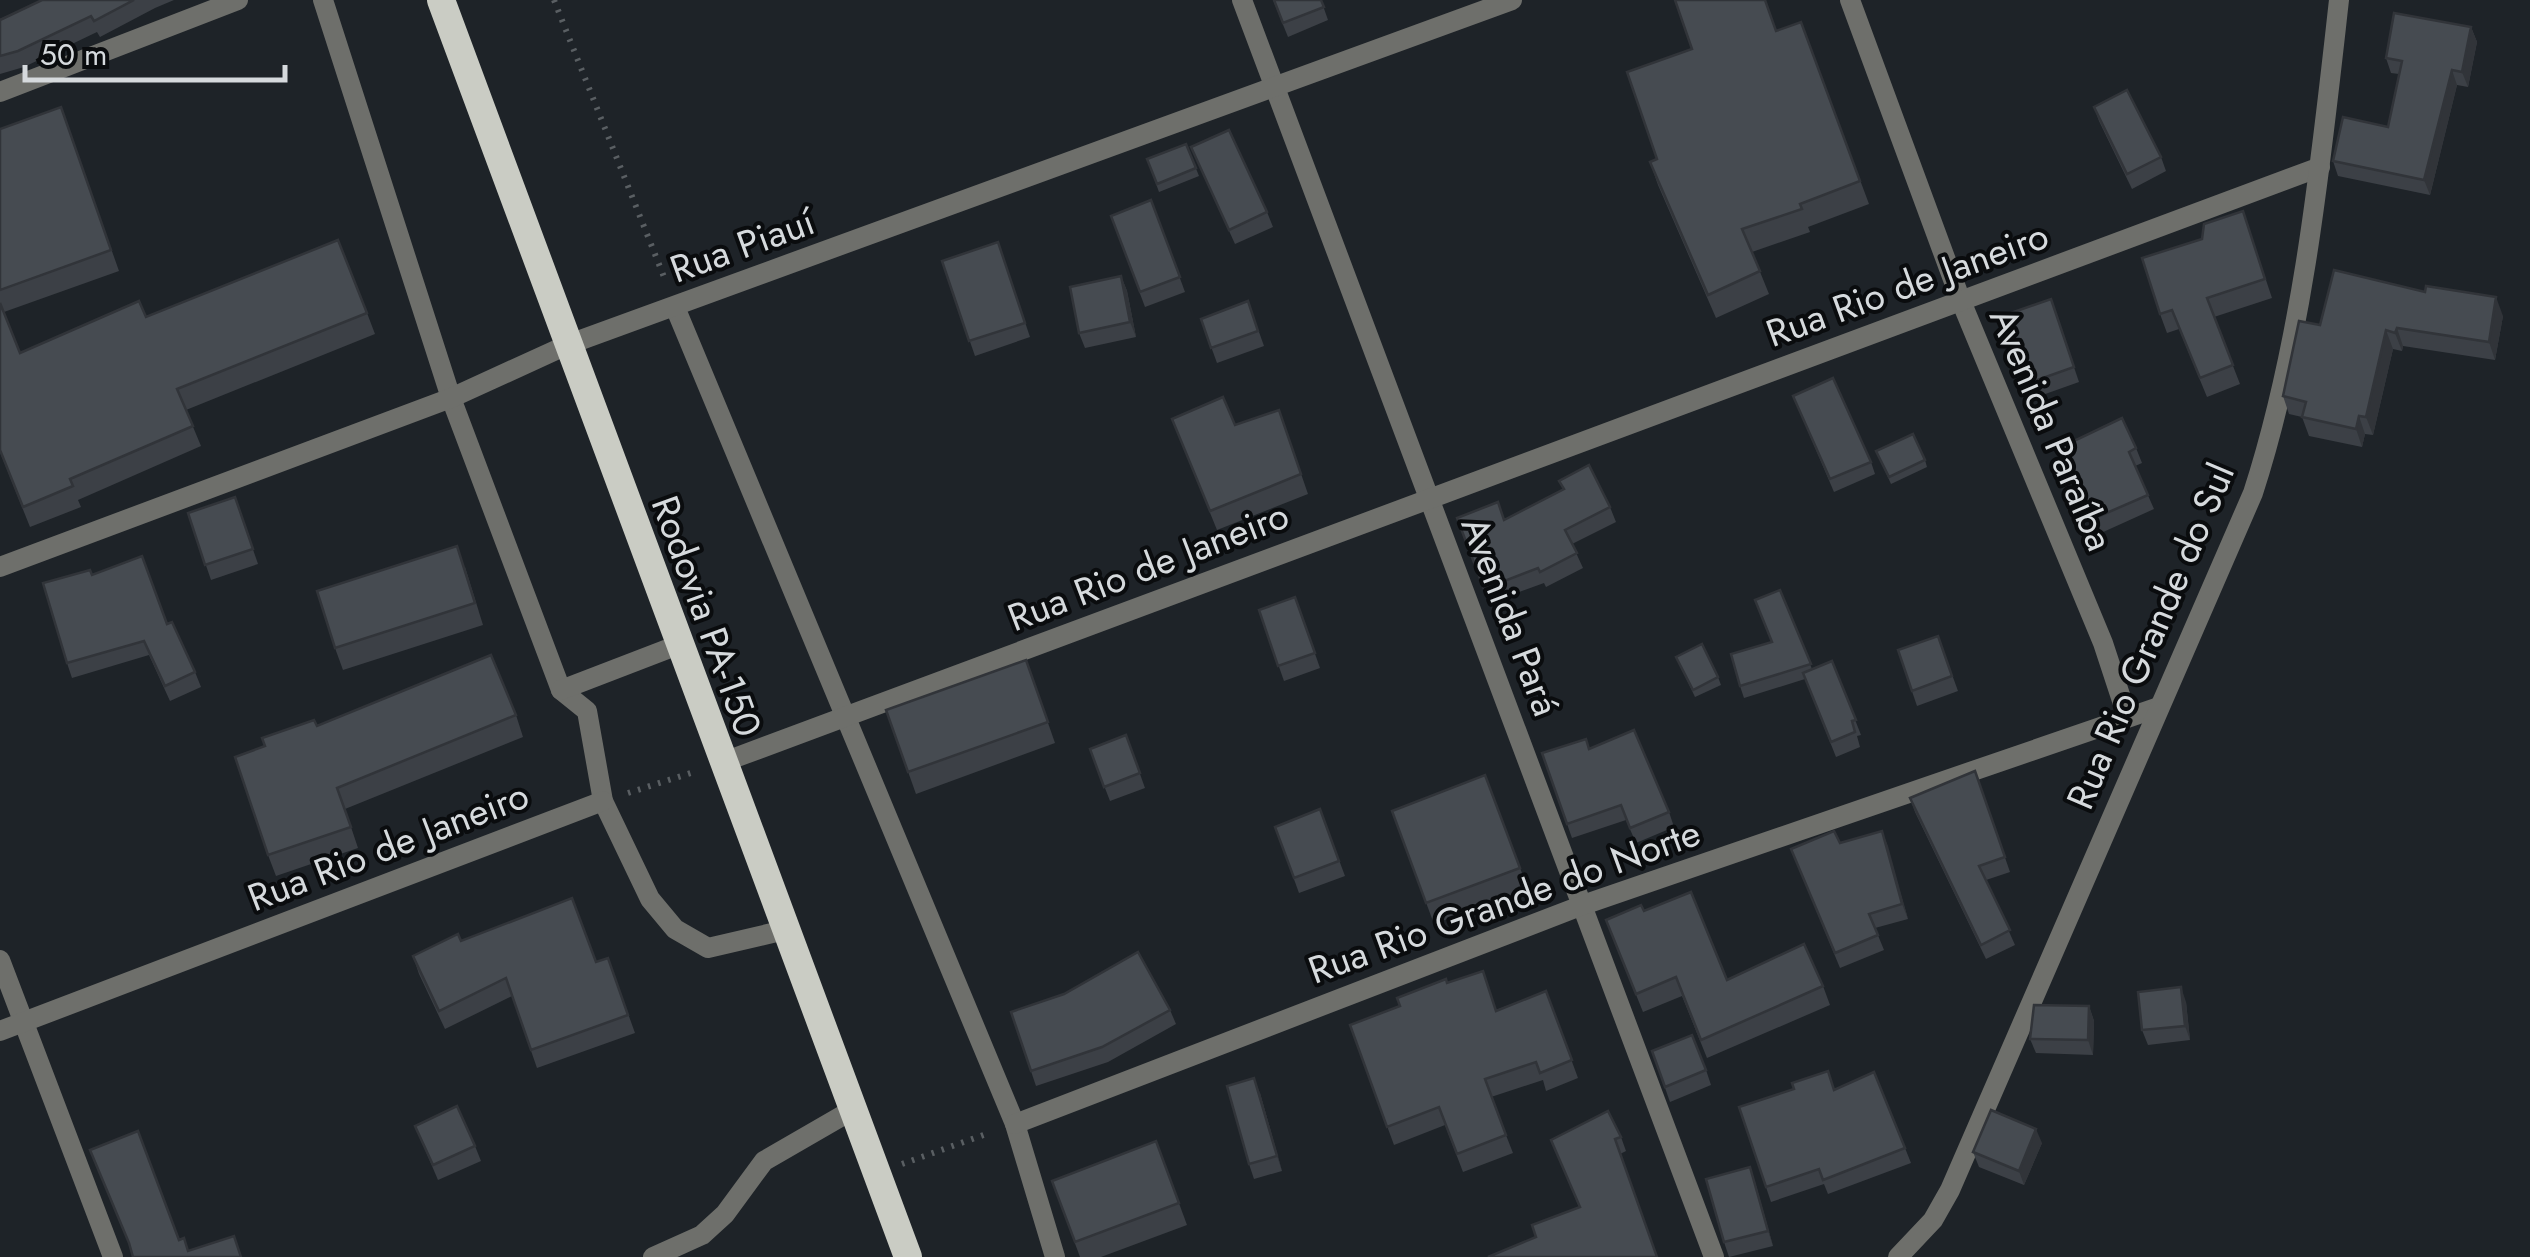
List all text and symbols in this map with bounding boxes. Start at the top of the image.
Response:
scale bar [25,20,285,82]
text: 50 m [40,33,107,76]
street label: Rua Piauí [662,193,824,296]
street label: Rua Rio de Janeiro [1758,207,2056,361]
street label: Avenida Paraíba [1976,299,2128,559]
street label: Rua Rio Grande do Sul [2052,455,2248,817]
street label: Rua Rio de Janeiro [1000,487,1296,645]
street label: Rodovia PA-150 [638,488,776,744]
street label: Avenida Pará [1448,508,1574,724]
street label: Rua Rio de Janeiro [240,767,536,925]
street label: Rua Rio Grande do Norte [1300,804,1708,998]

